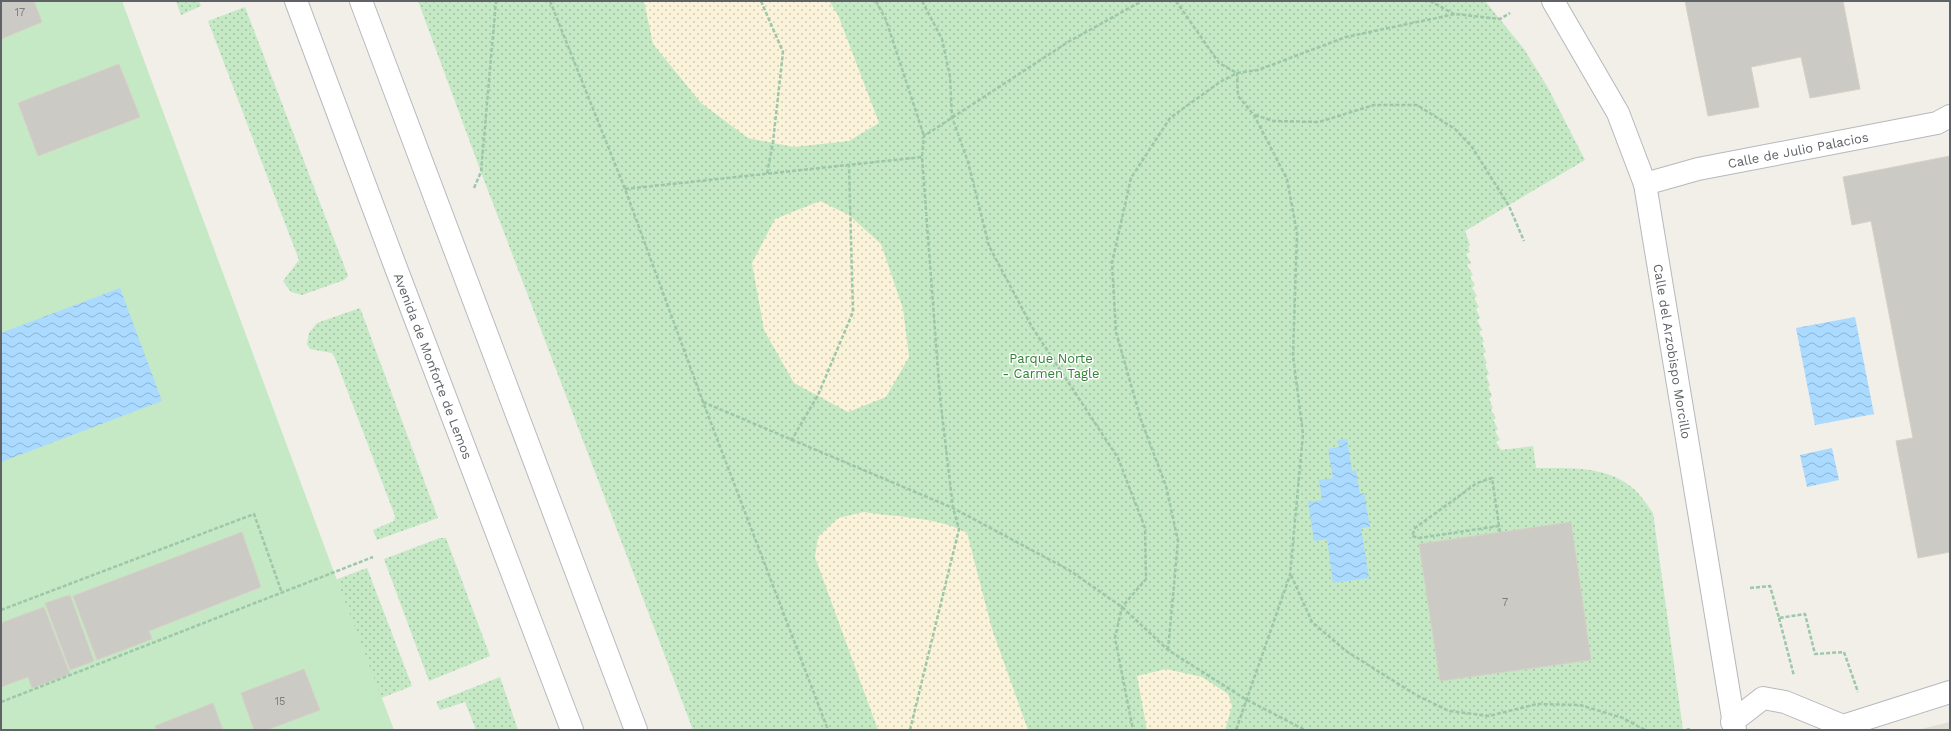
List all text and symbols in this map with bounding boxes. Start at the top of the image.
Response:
house number: 17 [15,6,25,19]
street label: Calle de Julio Palacios [1726,129,1870,171]
street label: Calle del Arzobispo Morcillo [1651,263,1694,440]
street label: Avenida de Monforte de Lemos [391,271,476,461]
park label: Parque Norte - Carmen Tagle [1003,351,1099,381]
house number: 7 [1502,596,1508,609]
house number: 15 [275,695,285,708]

